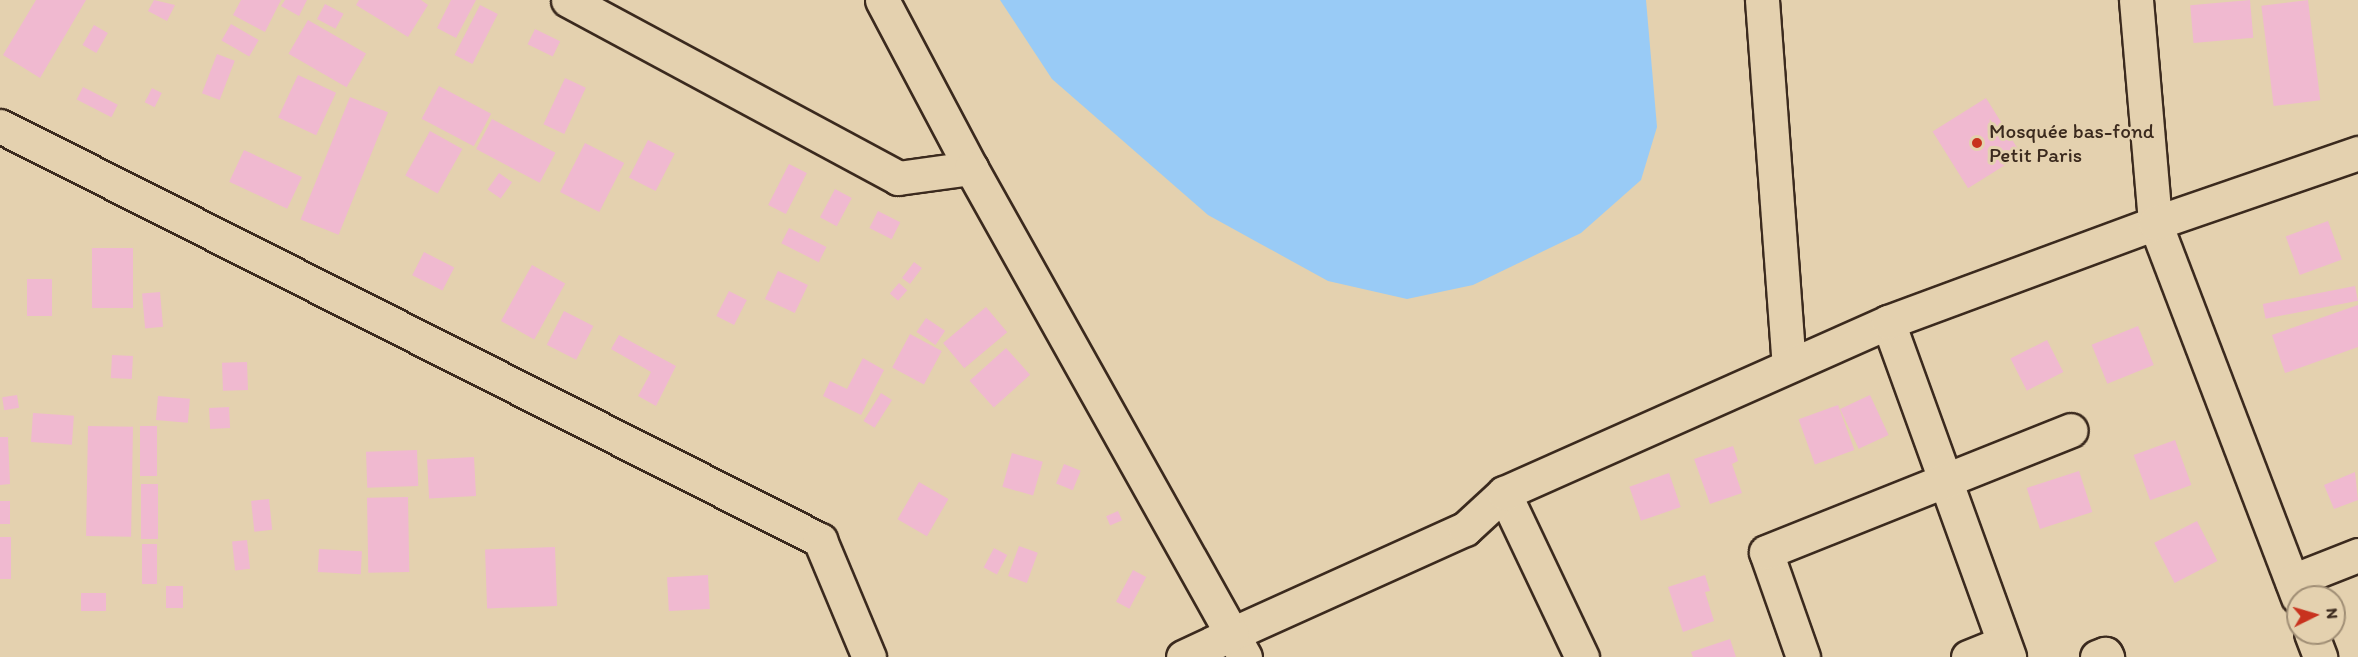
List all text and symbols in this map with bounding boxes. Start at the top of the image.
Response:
place label: Mosquée bas-fond Petit Paris [1989,118,2154,168]
marker: Mosquée bas-fond Petit Paris [1970,136,1984,150]
north arrow [2286,585,2346,645]
text: N [2323,607,2342,620]

